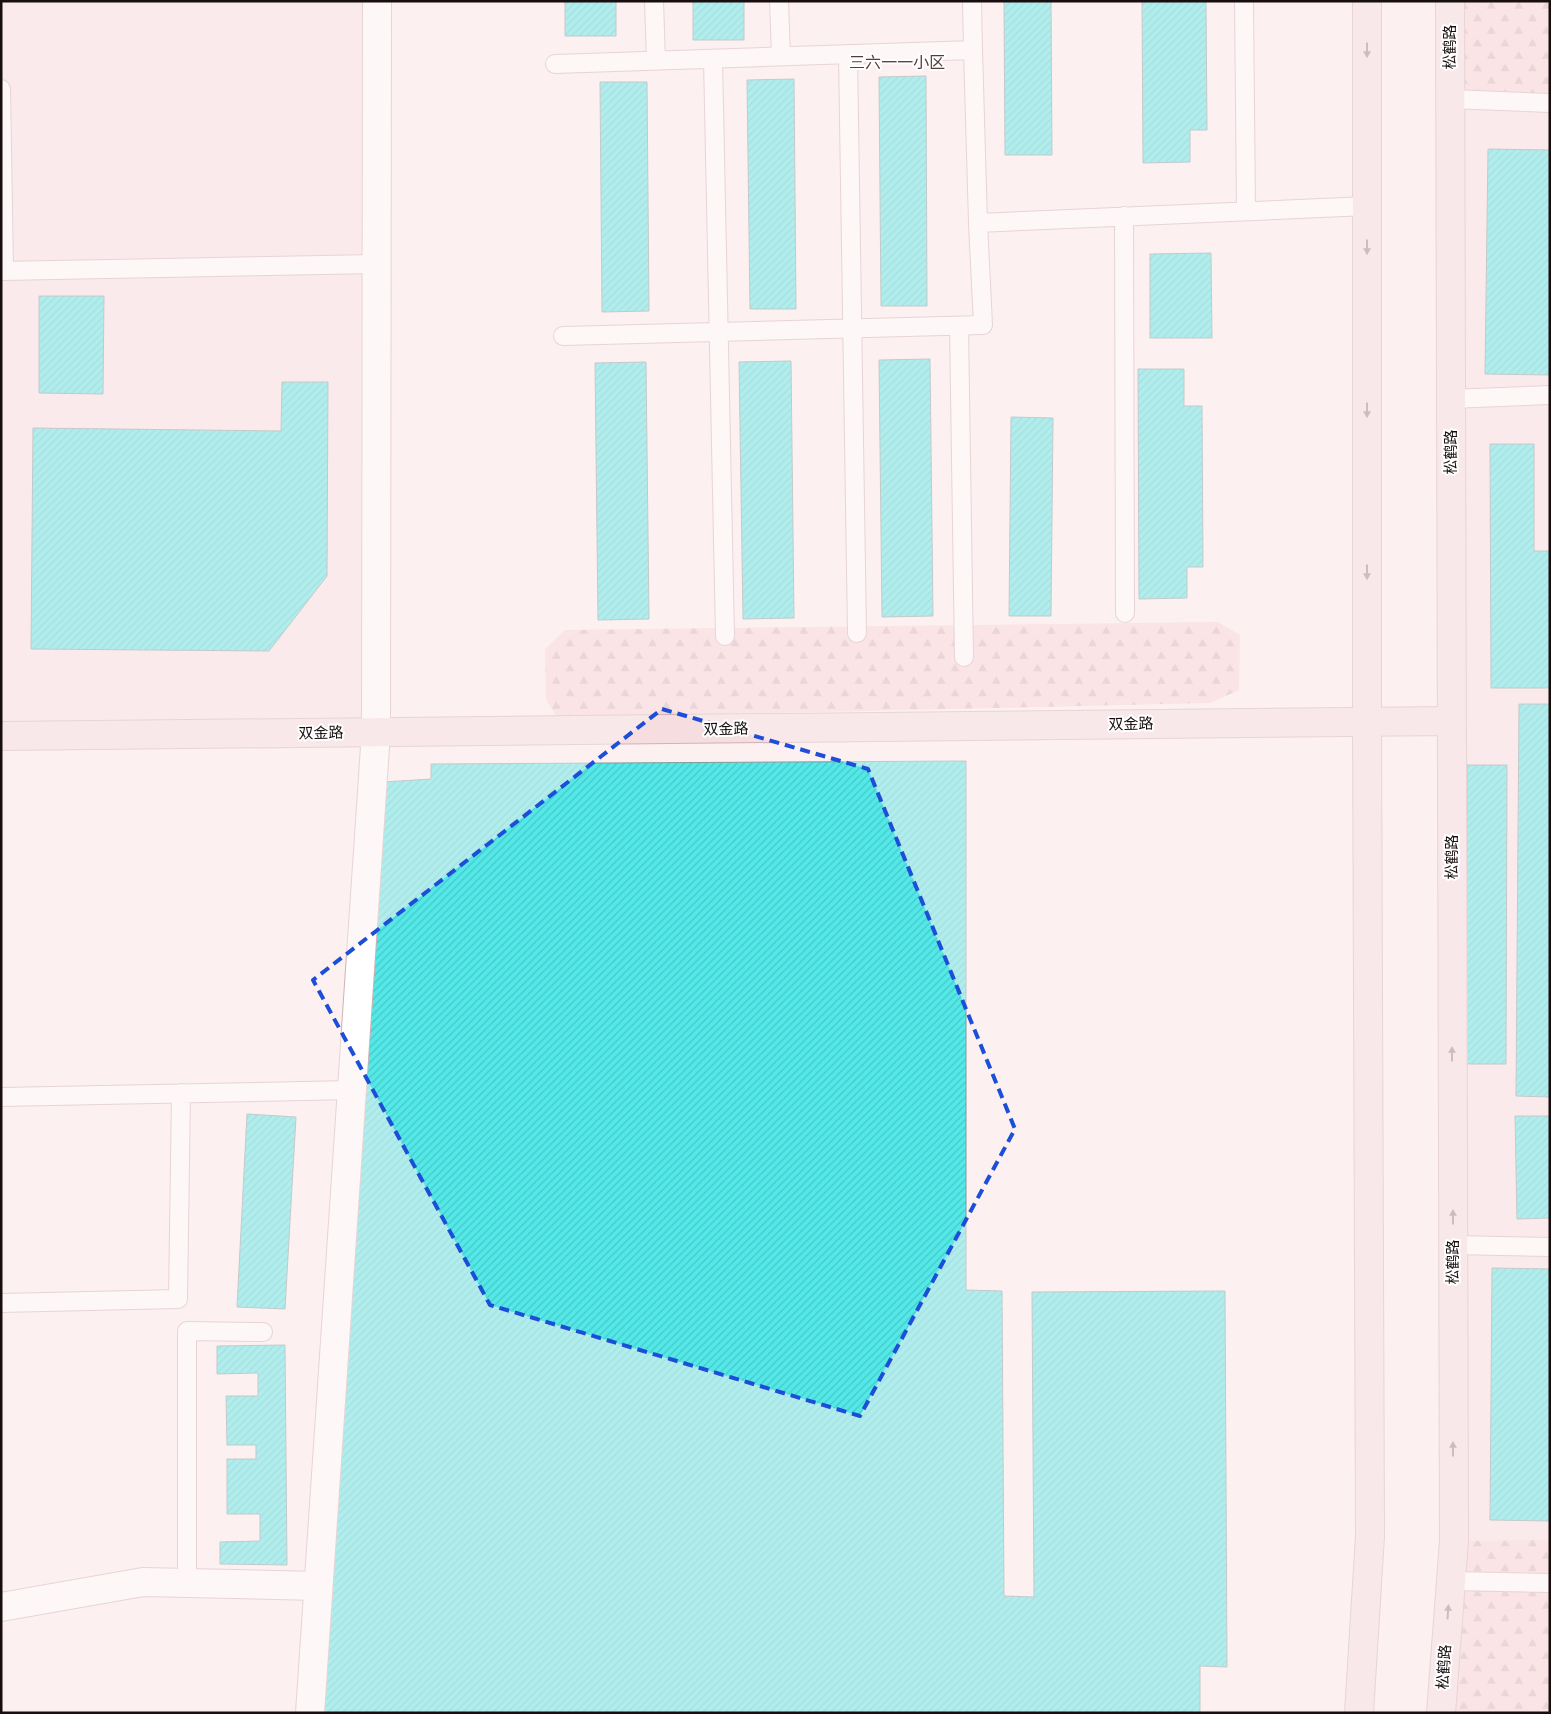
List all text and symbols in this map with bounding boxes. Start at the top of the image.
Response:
street label: 松鹤路 [1441,24,1459,70]
one-way arrow [1363,42,1371,58]
district label: 三六一一小区 [849,53,945,72]
one-way arrow [1363,240,1371,256]
one-way arrow [1363,402,1371,418]
street label: 松鹤路 [1442,429,1460,475]
one-way arrow [1363,565,1371,581]
street label: 双金路 [1108,715,1154,733]
street label: 双金路 [703,720,749,738]
street label: 双金路 [298,724,344,742]
street label: 松鹤路 [1443,834,1461,880]
one-way arrow [1448,1046,1456,1062]
one-way arrow [1449,1209,1457,1225]
street label: 松鹤路 [1444,1239,1462,1285]
one-way arrow [1449,1441,1457,1457]
one-way arrow [1445,1603,1453,1619]
street label: 松鹤路 [1433,1644,1455,1690]

